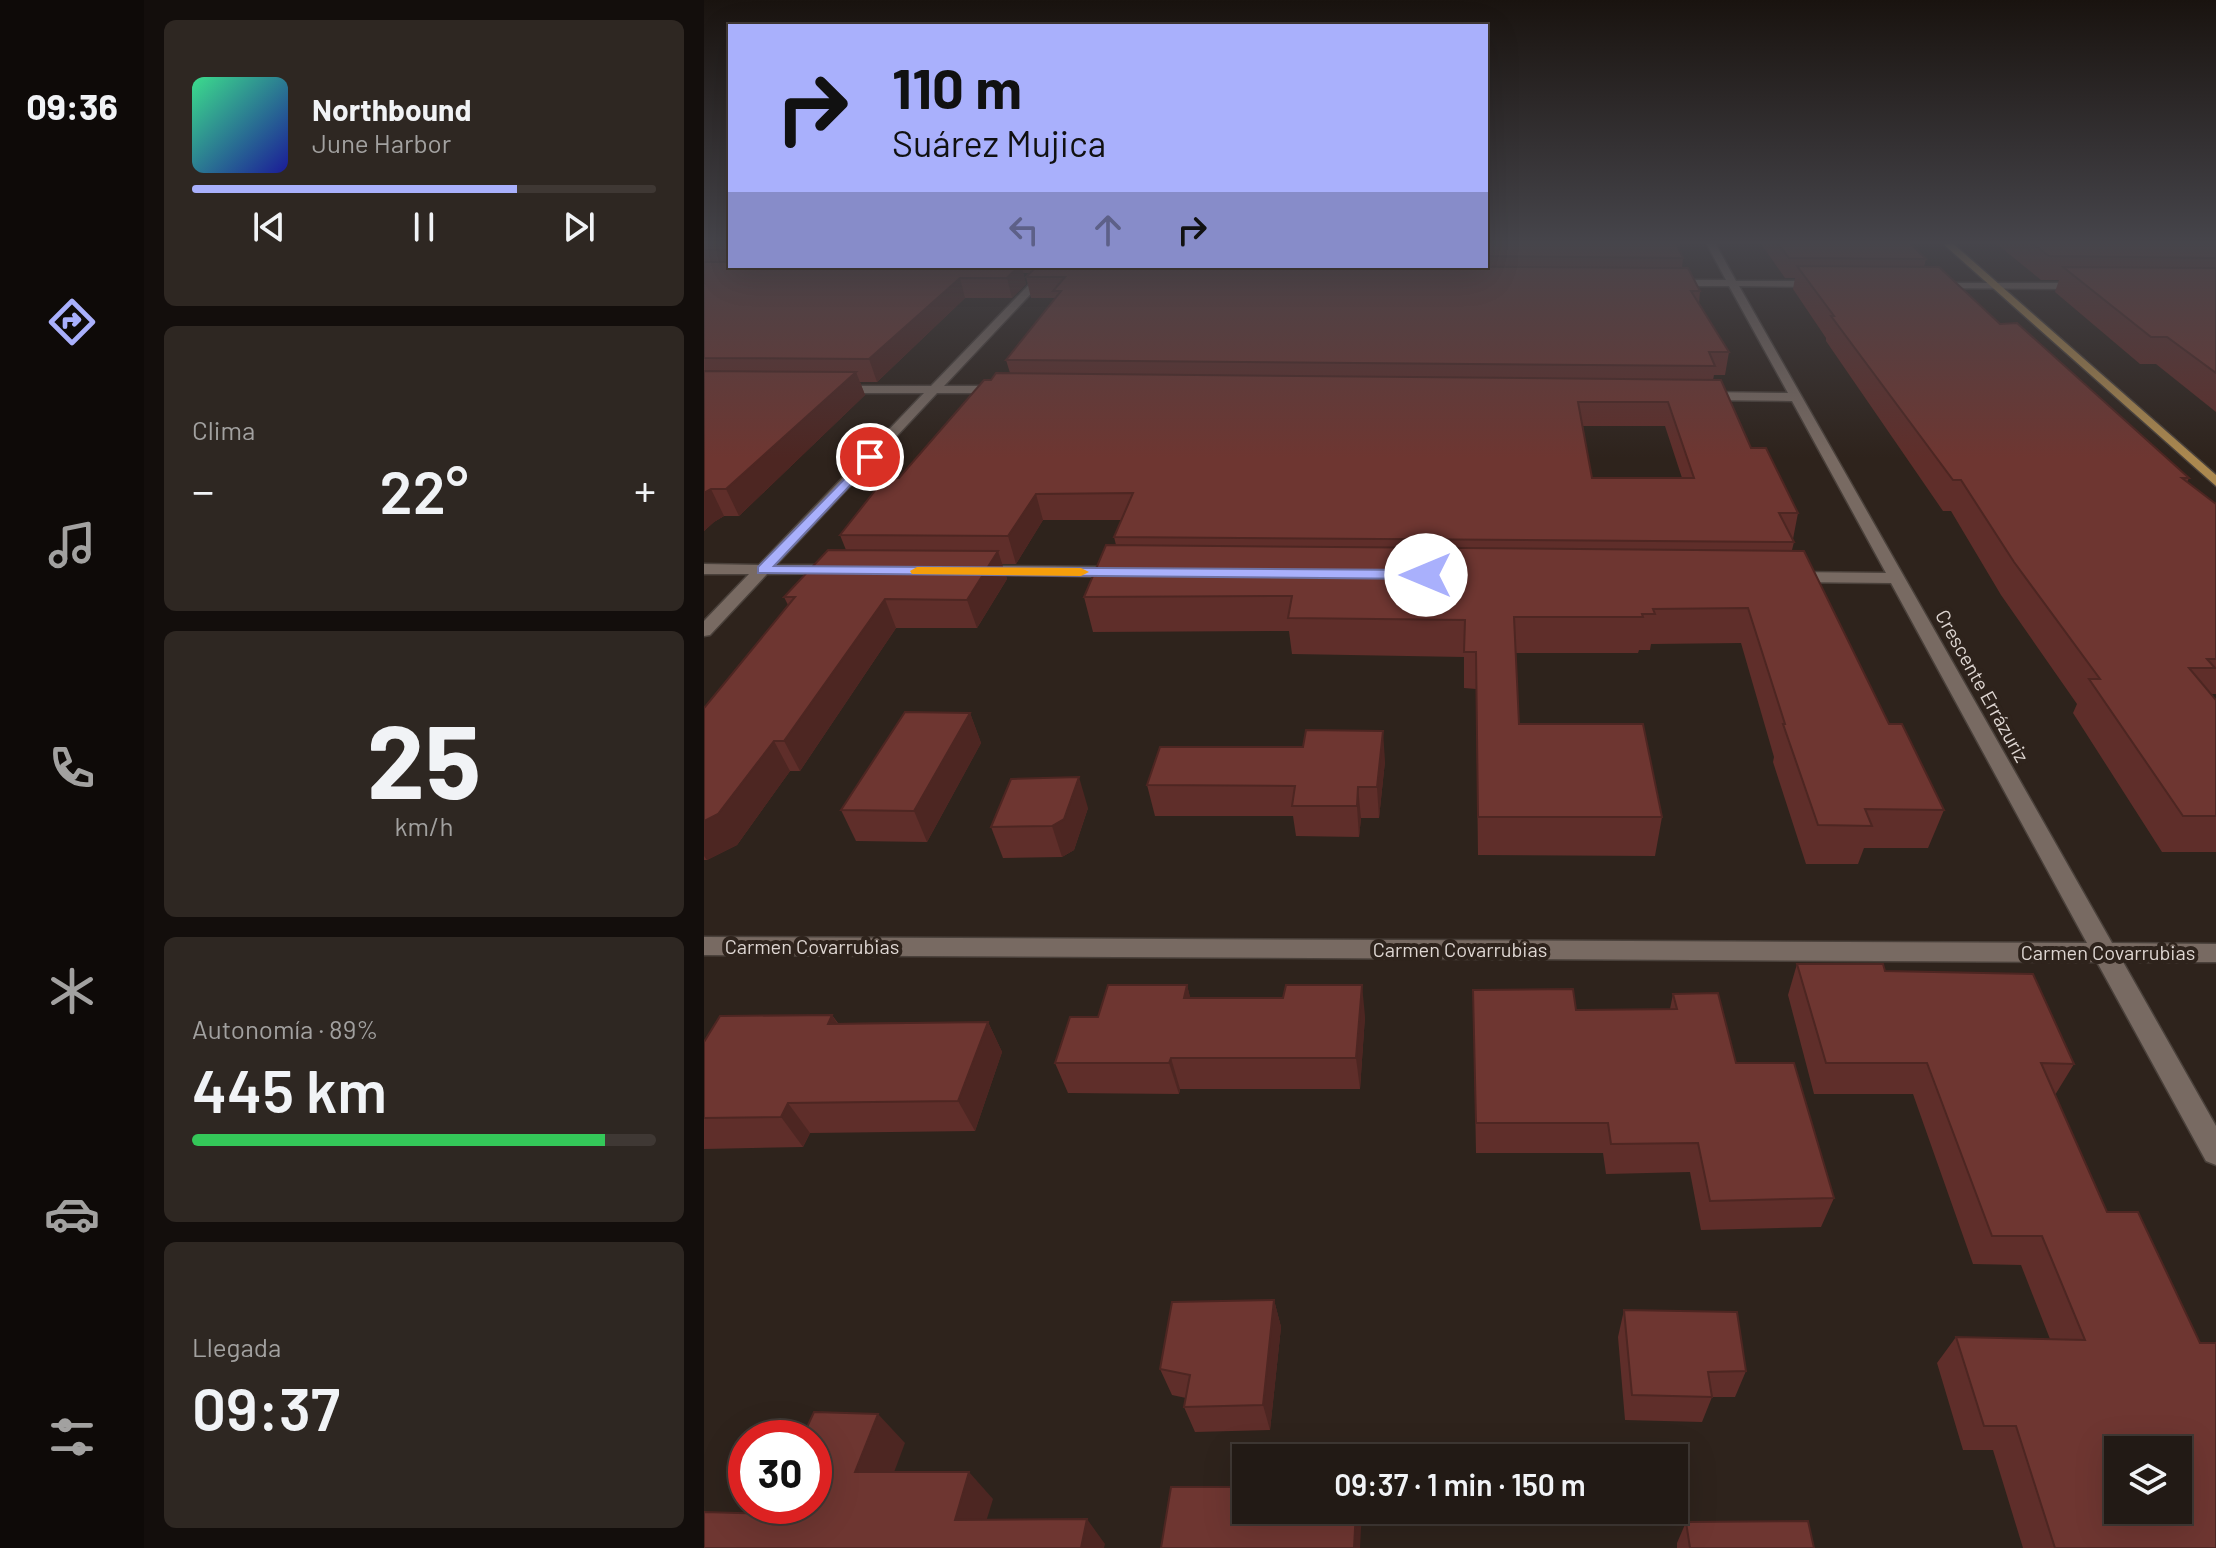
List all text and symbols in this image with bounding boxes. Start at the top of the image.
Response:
text: 110 m [892,53,1022,120]
icon: right [760,56,864,160]
text: 09:36 [26,84,118,127]
text: Northbound [312,91,471,127]
text: Suárez Mujica [892,121,1106,164]
text: June Harbor [312,127,451,158]
icon: previous [247,205,291,249]
icon: pause [402,205,446,249]
icon: next [557,205,601,249]
icon: left [1002,208,1046,252]
icon: ahead [1086,208,1130,252]
icon: right [1170,208,1214,252]
icon: directions [44,294,100,350]
text: Clima [192,414,255,445]
pin [836,423,904,491]
icon: arrive [848,435,892,479]
text: 22° [380,454,468,526]
text: − [192,463,214,516]
text: + [634,463,656,516]
icon: music [44,517,100,573]
position arrow [1384,533,1468,617]
street label: Crescente Errázuriz [1931,605,2035,766]
text: 25 [367,695,481,820]
icon: phone [44,740,100,796]
text: km/h [395,810,453,841]
street label: Carmen Covarrubias [725,934,899,958]
street label: Carmen Covarrubias [1373,937,1547,961]
street label: Carmen Covarrubias [2021,940,2195,964]
icon: climate [44,963,100,1019]
text: Autonomía · 89% [192,1013,378,1044]
text: 445 km [192,1053,387,1125]
icon: car [44,1186,100,1242]
text: Llegada [192,1331,281,1362]
text: 09:37 [192,1371,340,1443]
icon: filters [44,1409,100,1465]
speed limit sign: 30 [728,1420,832,1524]
map controls [2104,1436,2192,1524]
button: layers [2104,1436,2192,1524]
text: 09:37 · 1 min · 150 m [1334,1466,1586,1502]

